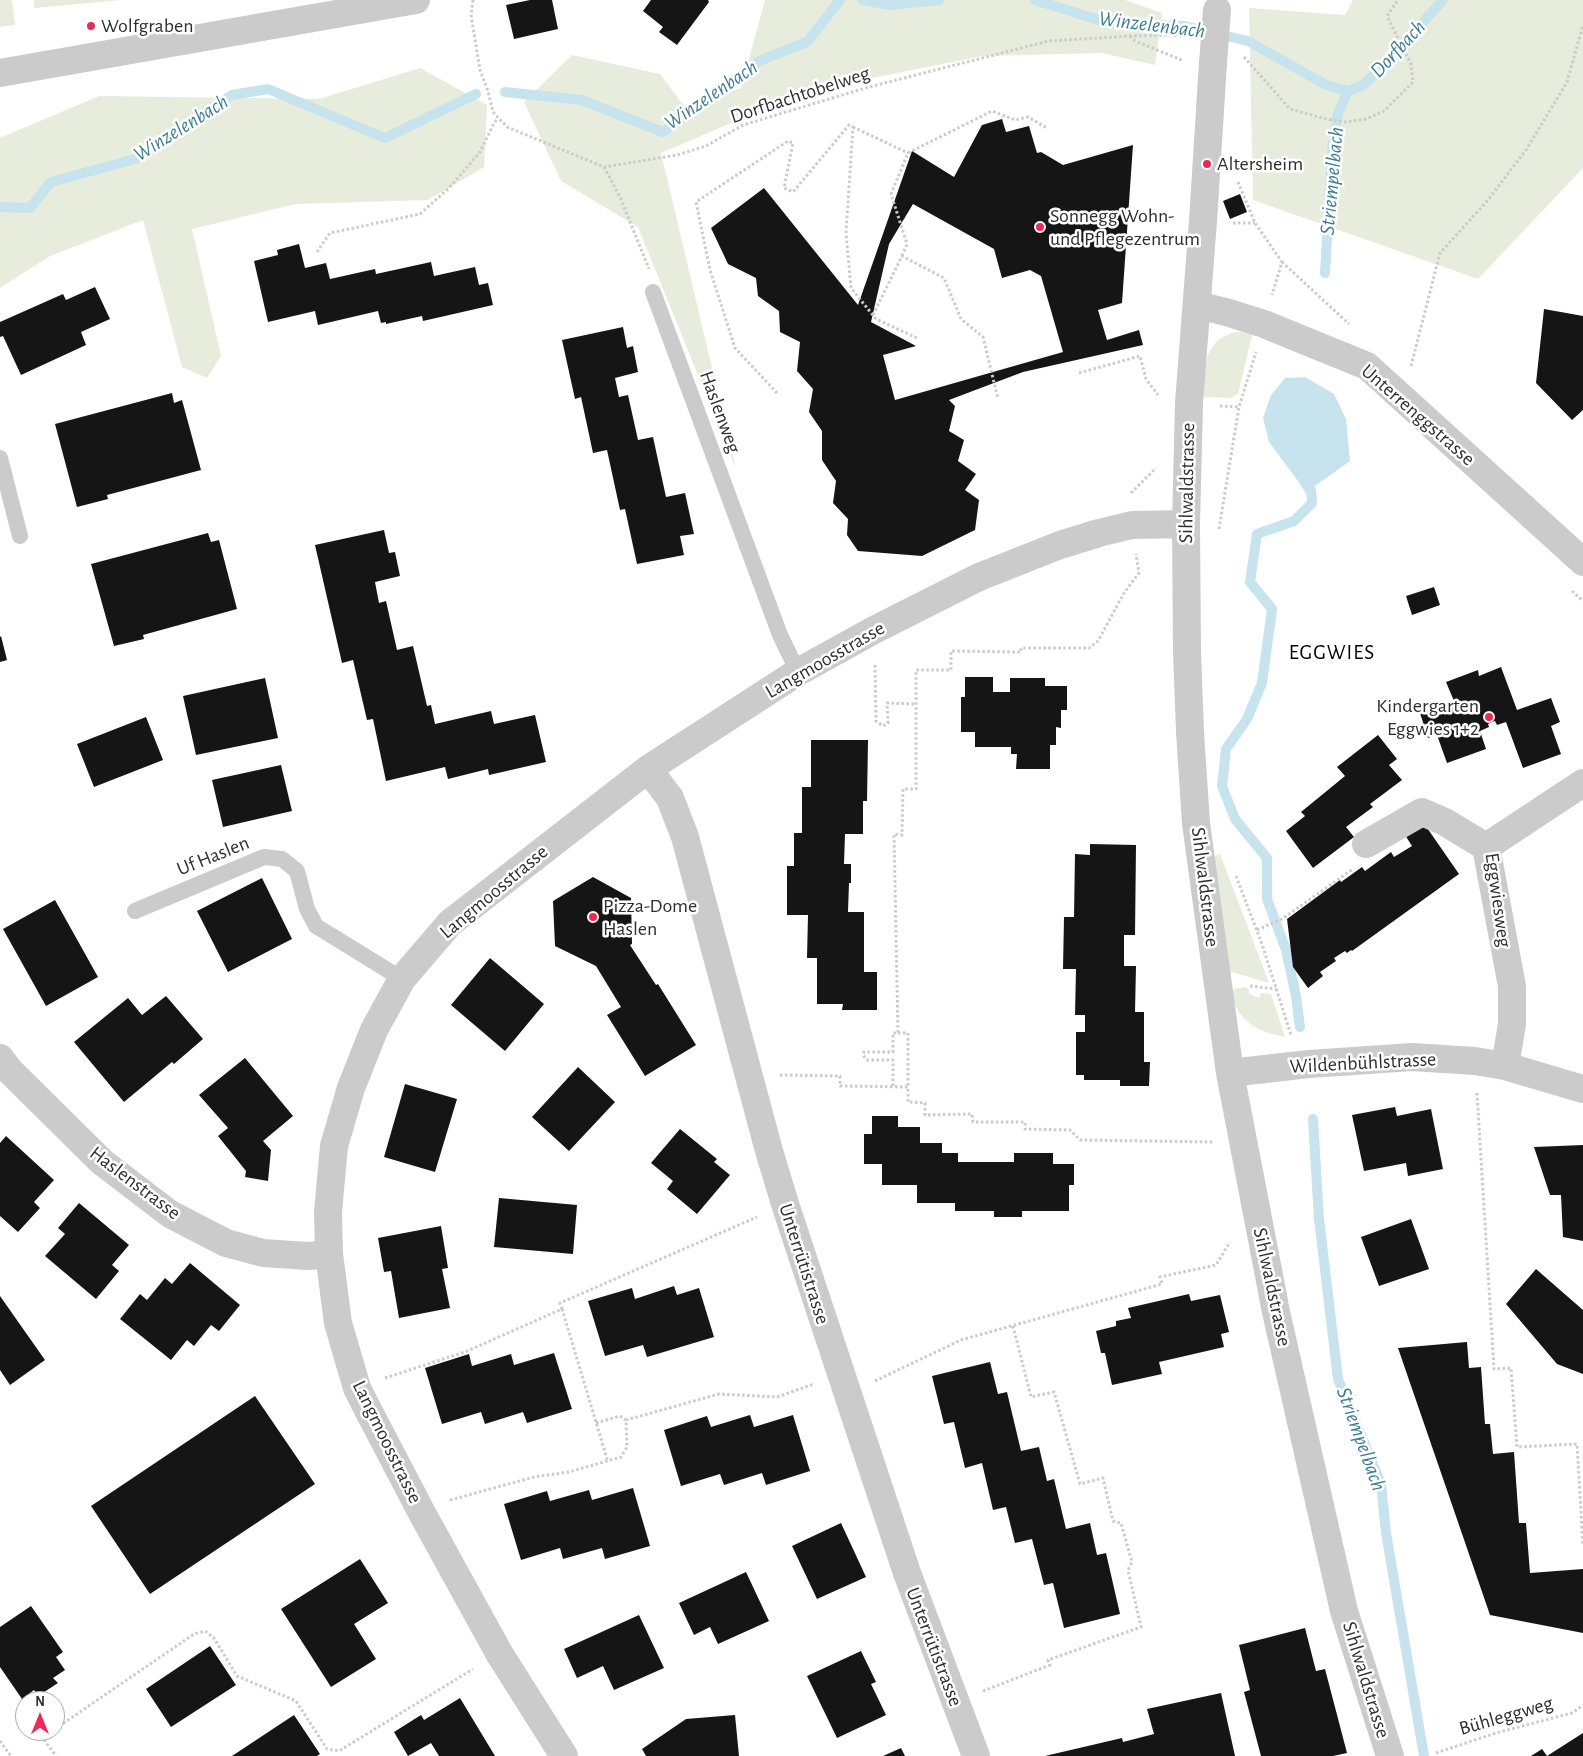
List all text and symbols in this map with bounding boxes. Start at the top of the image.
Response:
water label: Winzelenbach [1097,6,1207,44]
place label: Wolfgraben [101,14,193,38]
water label: Dorfbach [1365,15,1431,83]
marker: Wolfgraben [85,20,97,32]
water label: Winzelenbach [660,55,762,135]
street label: Dorfbachtobelweg [727,61,873,129]
water label: Winzelenbach [129,89,233,167]
water label: Striempelbach [1315,126,1349,236]
place label: Altersheim [1217,152,1303,176]
marker: Altersheim [1201,158,1213,170]
place label: Sonnegg Wohn- und Pflegezentrum [1050,204,1200,251]
marker: Sonnegg Wohn- und Pflegezentrum [1034,221,1046,233]
street label: Unterrenggstrasse [1356,359,1480,471]
street label: Haslenweg [694,367,746,457]
street label: Sihlwaldstrasse [1174,422,1200,544]
street label: Langmoosstrasse [761,616,889,704]
district label: EGGWIES [1288,640,1376,666]
place label: Kindergarten Eggwies 1+2 [1376,694,1479,741]
marker: Kindergarten Eggwies 1+2 [1483,711,1495,723]
street label: Sihlwaldstrasse [1186,826,1224,948]
street label: Uf Haslen [173,831,253,881]
street label: Langmoosstrasse [435,840,553,944]
street label: Eggwiesweg [1479,851,1517,949]
place label: Pizza-Dome Haslen [603,894,697,941]
marker: Pizza-Dome Haslen [587,911,599,923]
street label: Wildenbühlstrasse [1289,1047,1437,1079]
street label: Haslenstrasse [85,1141,185,1225]
street label: Unterrütistrasse [773,1201,835,1327]
street label: Sihlwaldstrasse [1248,1226,1296,1348]
street label: Langmoosstrasse [347,1377,427,1507]
water label: Striempelbach [1331,1384,1391,1494]
street label: Unterrütistrasse [900,1584,968,1710]
street label: Sihlwaldstrasse [1337,1619,1395,1741]
north arrow [15,1691,65,1741]
street label: Bühleggweg [1456,1691,1556,1741]
text: N [35,1695,45,1709]

